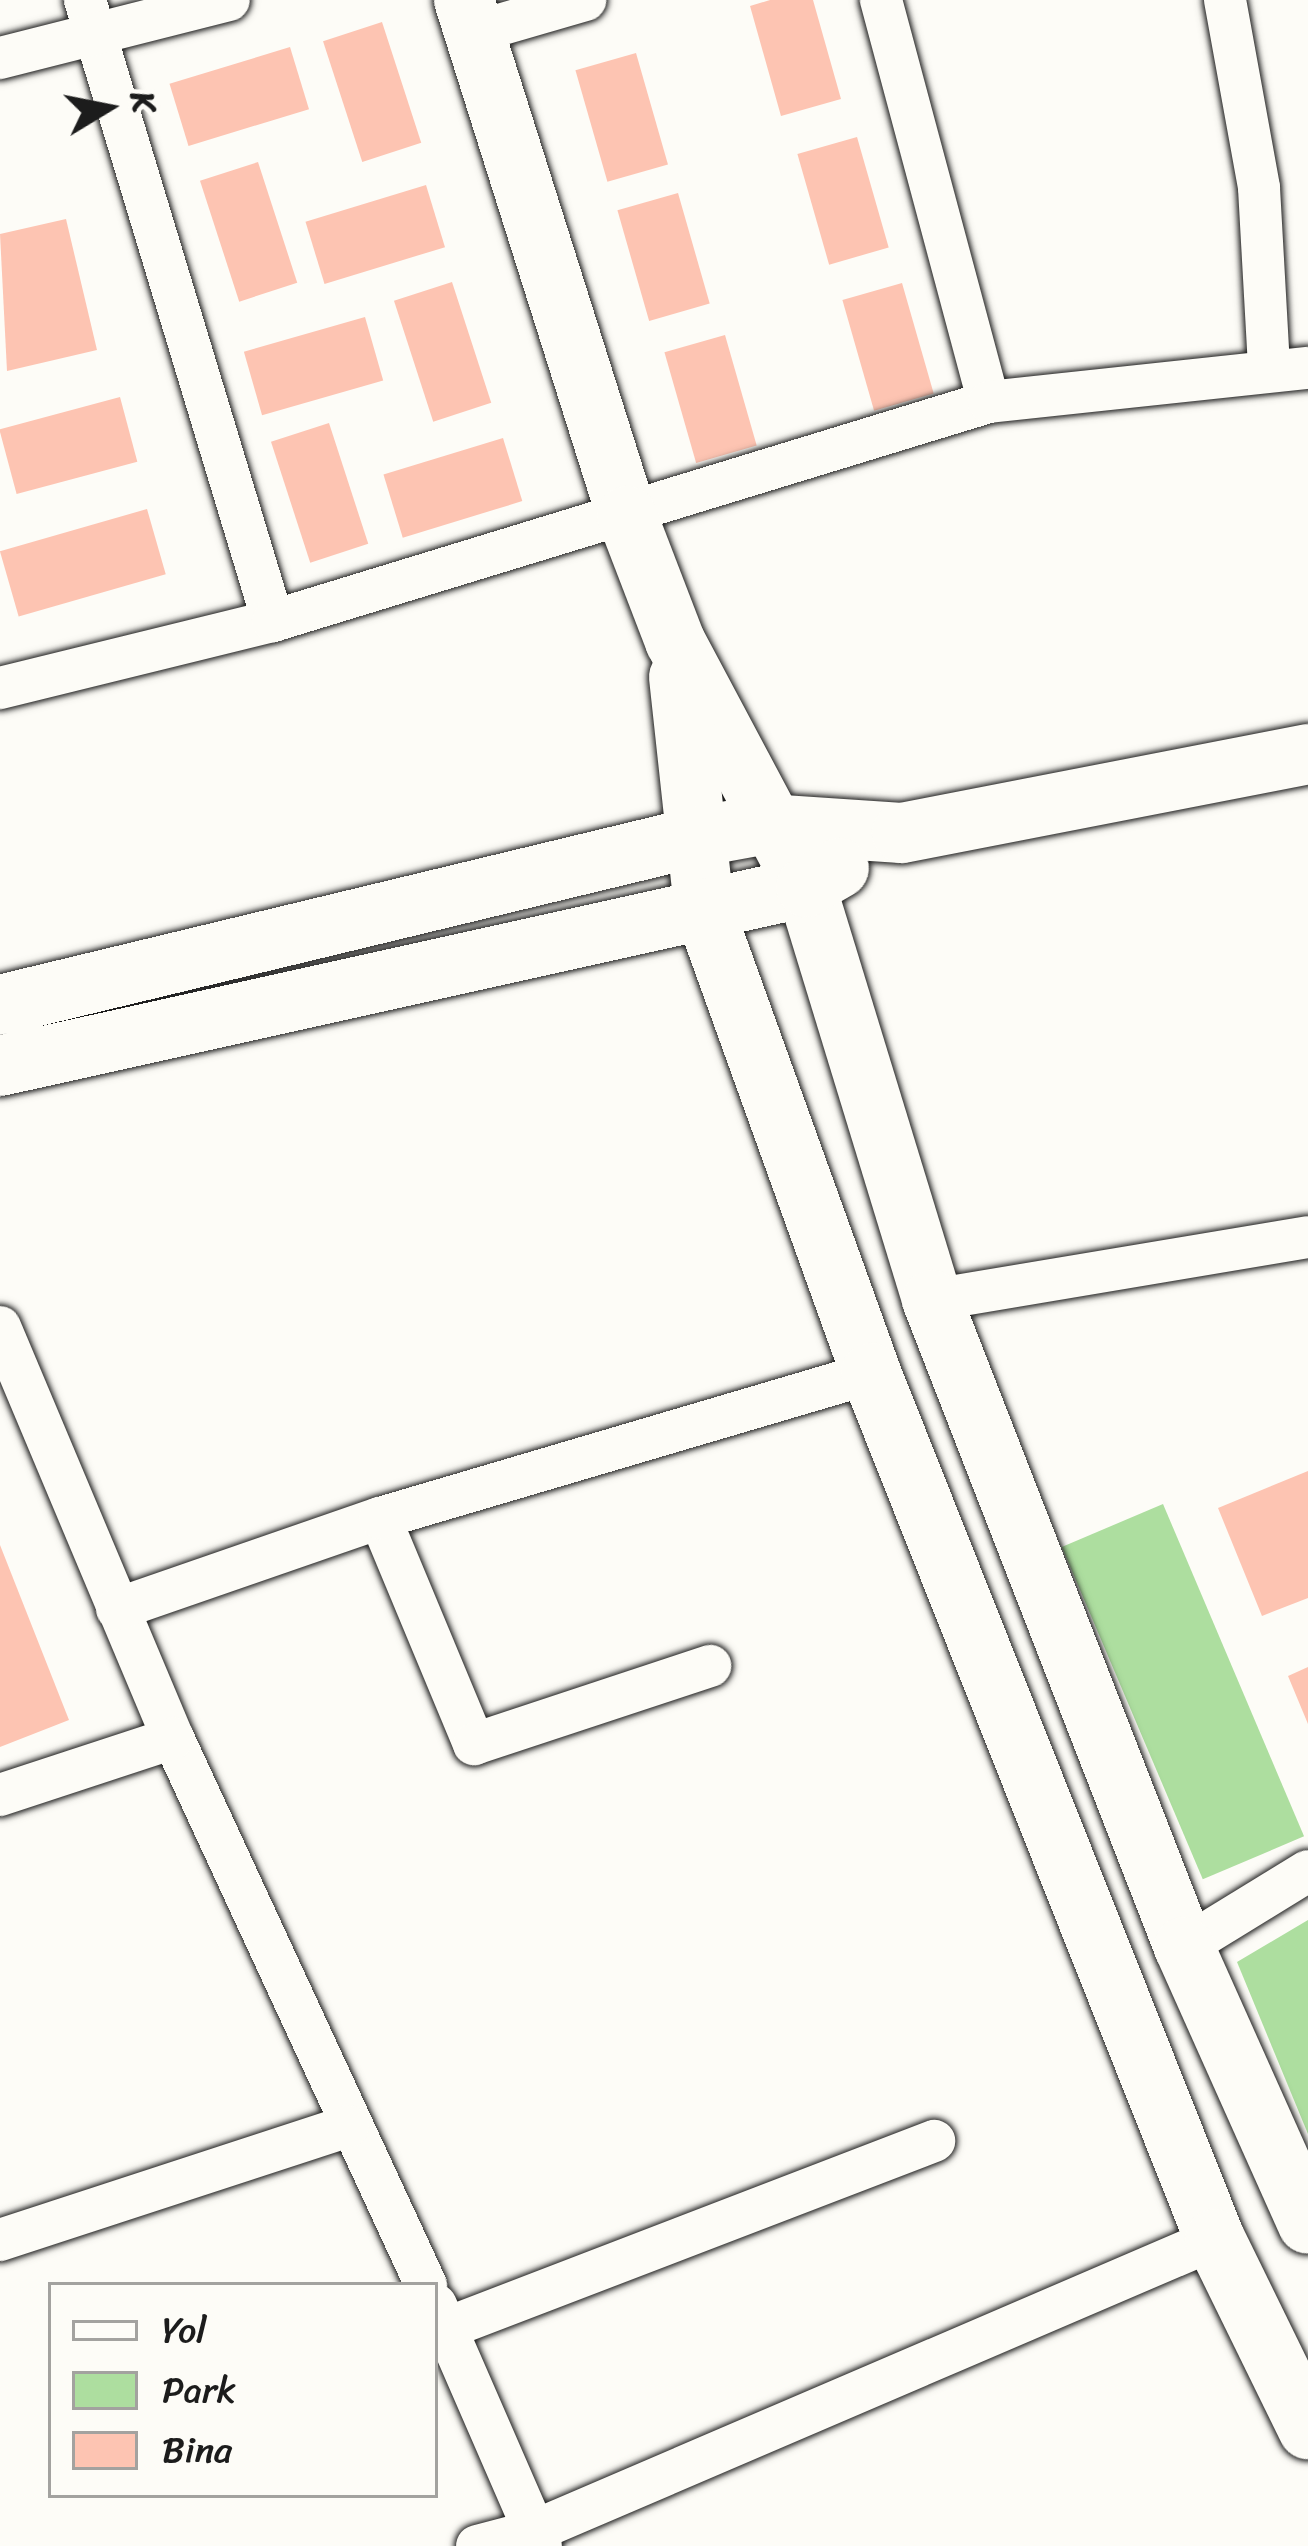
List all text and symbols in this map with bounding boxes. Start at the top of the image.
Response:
north arrow [48,48,168,168]
text: K [113,87,174,117]
legend [48,2282,438,2498]
text: Yol [162,2298,207,2362]
text: Park [162,2358,236,2422]
text: Bina [162,2418,232,2482]

